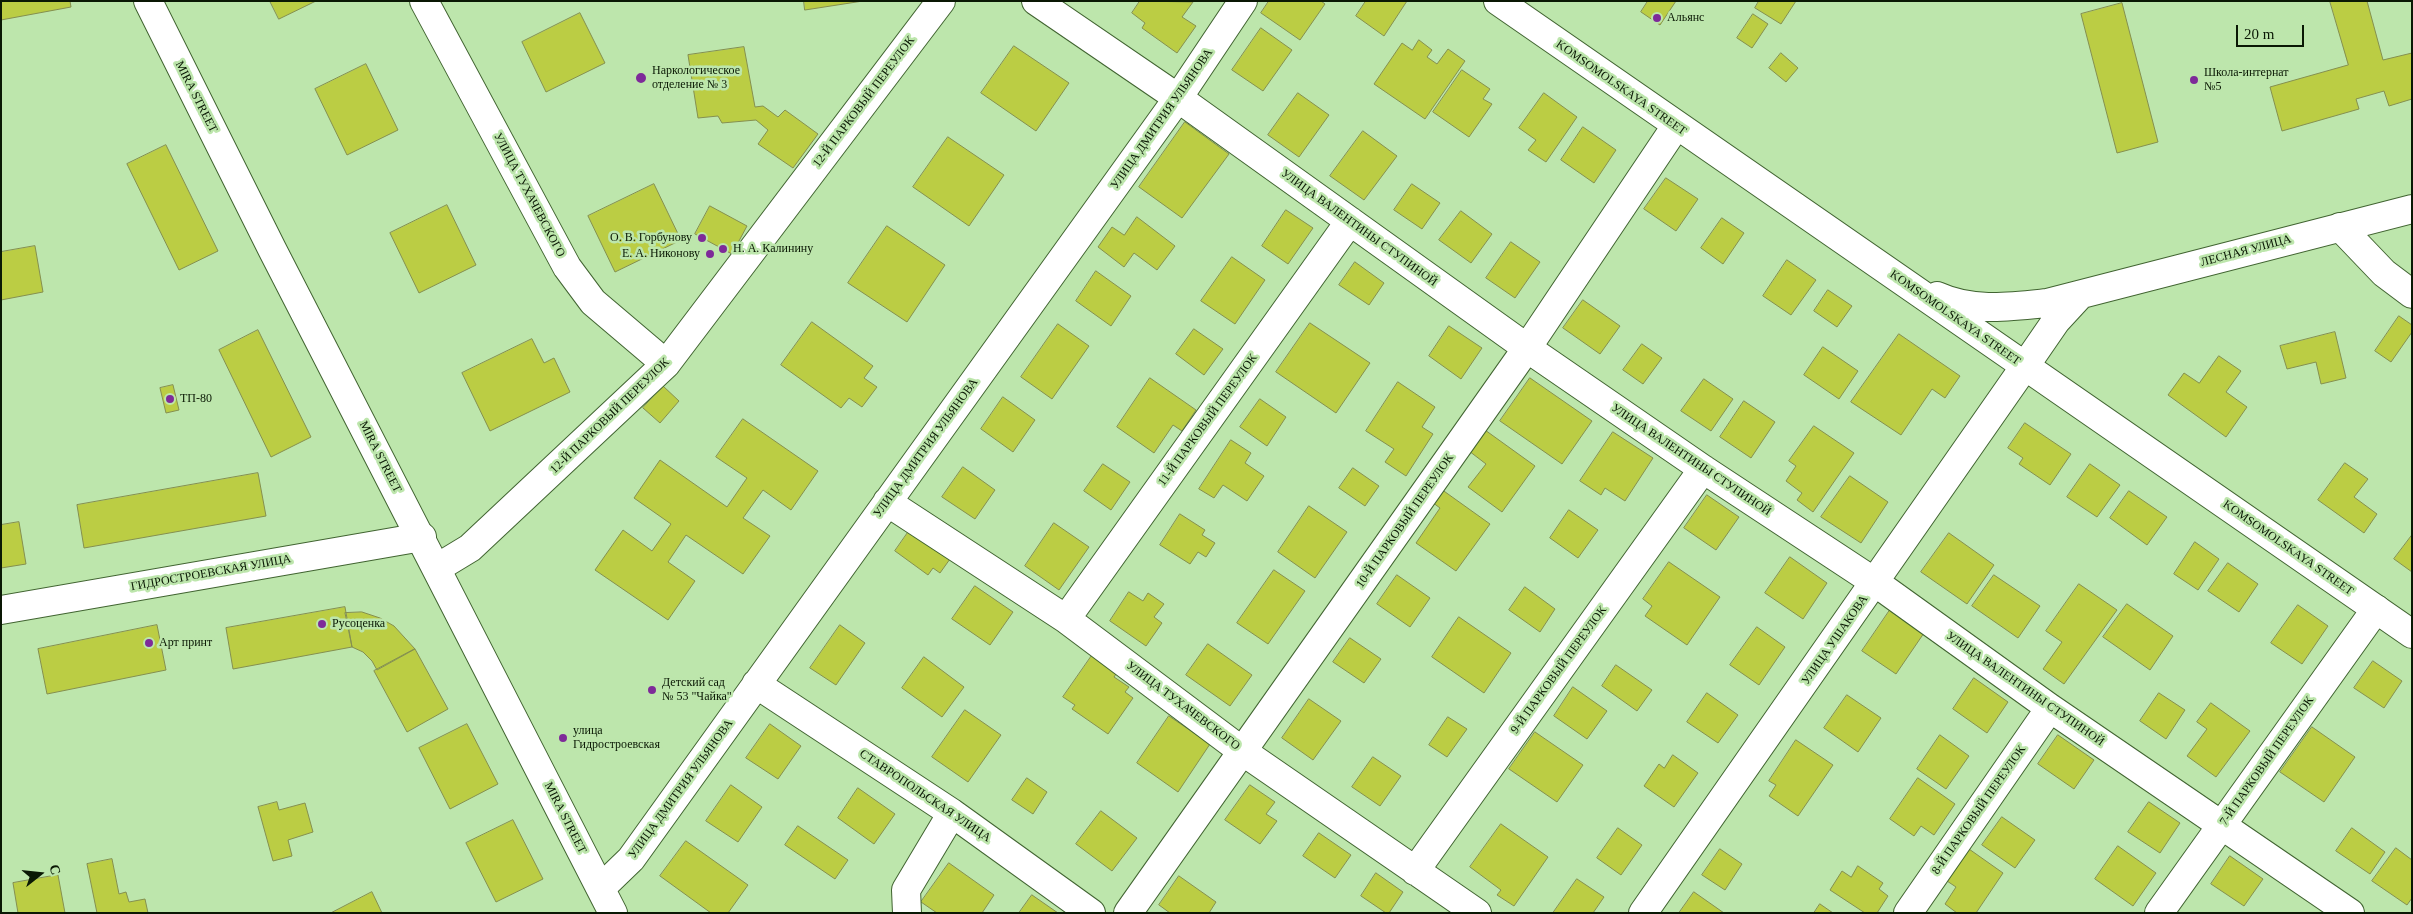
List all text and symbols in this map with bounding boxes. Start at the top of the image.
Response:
place label: Альянс [1667,11,1704,25]
marker: Альянс [1651,12,1663,24]
scale bar [2238,15,2306,47]
text: 20 m [2244,26,2274,42]
street label: 12-Й ПАРКОВЫЙ ПЕРЕУЛОК [810,34,918,170]
street label: KOMSOMOLSKAYA STREET [1553,37,1689,139]
street label: УЛИЦА ДМИТРИЯ УЛЬЯНОВА [1108,46,1216,192]
street label: MIRA STREET [172,59,220,135]
place label: Наркологическое отделение № 3 [652,64,740,92]
place label: Школа-интернат №5 [2204,66,2289,94]
marker: Наркологическое отделение № 3 [634,71,648,85]
marker: Школа-интернат №5 [2188,74,2200,86]
street label: УЛИЦА ТУХАЧЕВСКОГО [490,131,568,259]
street label: УЛИЦА ВАЛЕНТИНЫ СТУПИНОЙ [1278,166,1440,290]
place label: О. В. Горбунову [610,231,692,245]
marker: О. В. Горбунову [696,232,708,244]
street label: ЛЕСНАЯ УЛИЦА [2199,232,2293,270]
place label: Н. А. Калинину [733,242,813,256]
marker: Н. А. Калинину [717,243,729,255]
place label: Е. А. Никонову [622,247,700,261]
marker: Е. А. Никонову [704,248,716,260]
street label: KOMSOMOLSKAYA STREET [1887,267,2023,369]
street label: 11-Й ПАРКОВЫЙ ПЕРЕУЛОК [1155,351,1261,489]
street label: 12-Й ПАРКОВЫЙ ПЕРЕУЛОК [547,355,673,477]
street label: УЛИЦА ДМИТРИЯ УЛЬЯНОВА [871,376,981,520]
place label: ТП-80 [180,392,212,406]
marker: ТП-80 [164,393,176,405]
street label: УЛИЦА ВАЛЕНТИНЫ СТУПИНОЙ [1608,401,1774,519]
street label: MIRA STREET [356,419,404,495]
street label: 10-Й ПАРКОВЫЙ ПЕРЕУЛОК [1353,451,1457,591]
street label: KOMSOMOLSKAYA STREET [2220,497,2356,599]
street label: ГИДРОСТРОЕВСКАЯ УЛИЦА [130,552,292,594]
street label: УЛИЦА УШАКОВА [1799,593,1871,687]
street label: 9-Й ПАРКОВЫЙ ПЕРЕУЛОК [1508,603,1610,737]
place label: Русоценка [332,617,385,631]
marker: Русоценка [316,618,328,630]
street label: УЛИЦА ВАЛЕНТИНЫ СТУПИНОЙ [1943,629,2107,749]
place label: Арт принт [159,636,212,650]
marker: Арт принт [143,637,155,649]
street label: УЛИЦА ТУХАЧЕВСКОГО [1123,659,1243,753]
place label: Детский сад № 53 "Чайка" [662,676,732,704]
marker: Детский сад № 53 "Чайка" [646,684,658,696]
street label: 7-Й ПАРКОВЫЙ ПЕРЕУЛОК [2217,694,2317,828]
street label: УЛИЦА ДМИТРИЯ УЛЬЯНОВА [626,717,736,861]
place label: улица Гидростроевская [573,724,660,752]
marker: улица Гидростроевская [557,732,569,744]
street label: 8-Й ПАРКОВЫЙ ПЕРЕУЛОК [1929,743,2029,877]
street label: СТАВРОПОЛЬСКАЯ УЛИЦА [857,747,993,845]
street label: MIRA STREET [541,780,589,856]
north arrow [15,849,65,899]
text: С [46,863,64,877]

